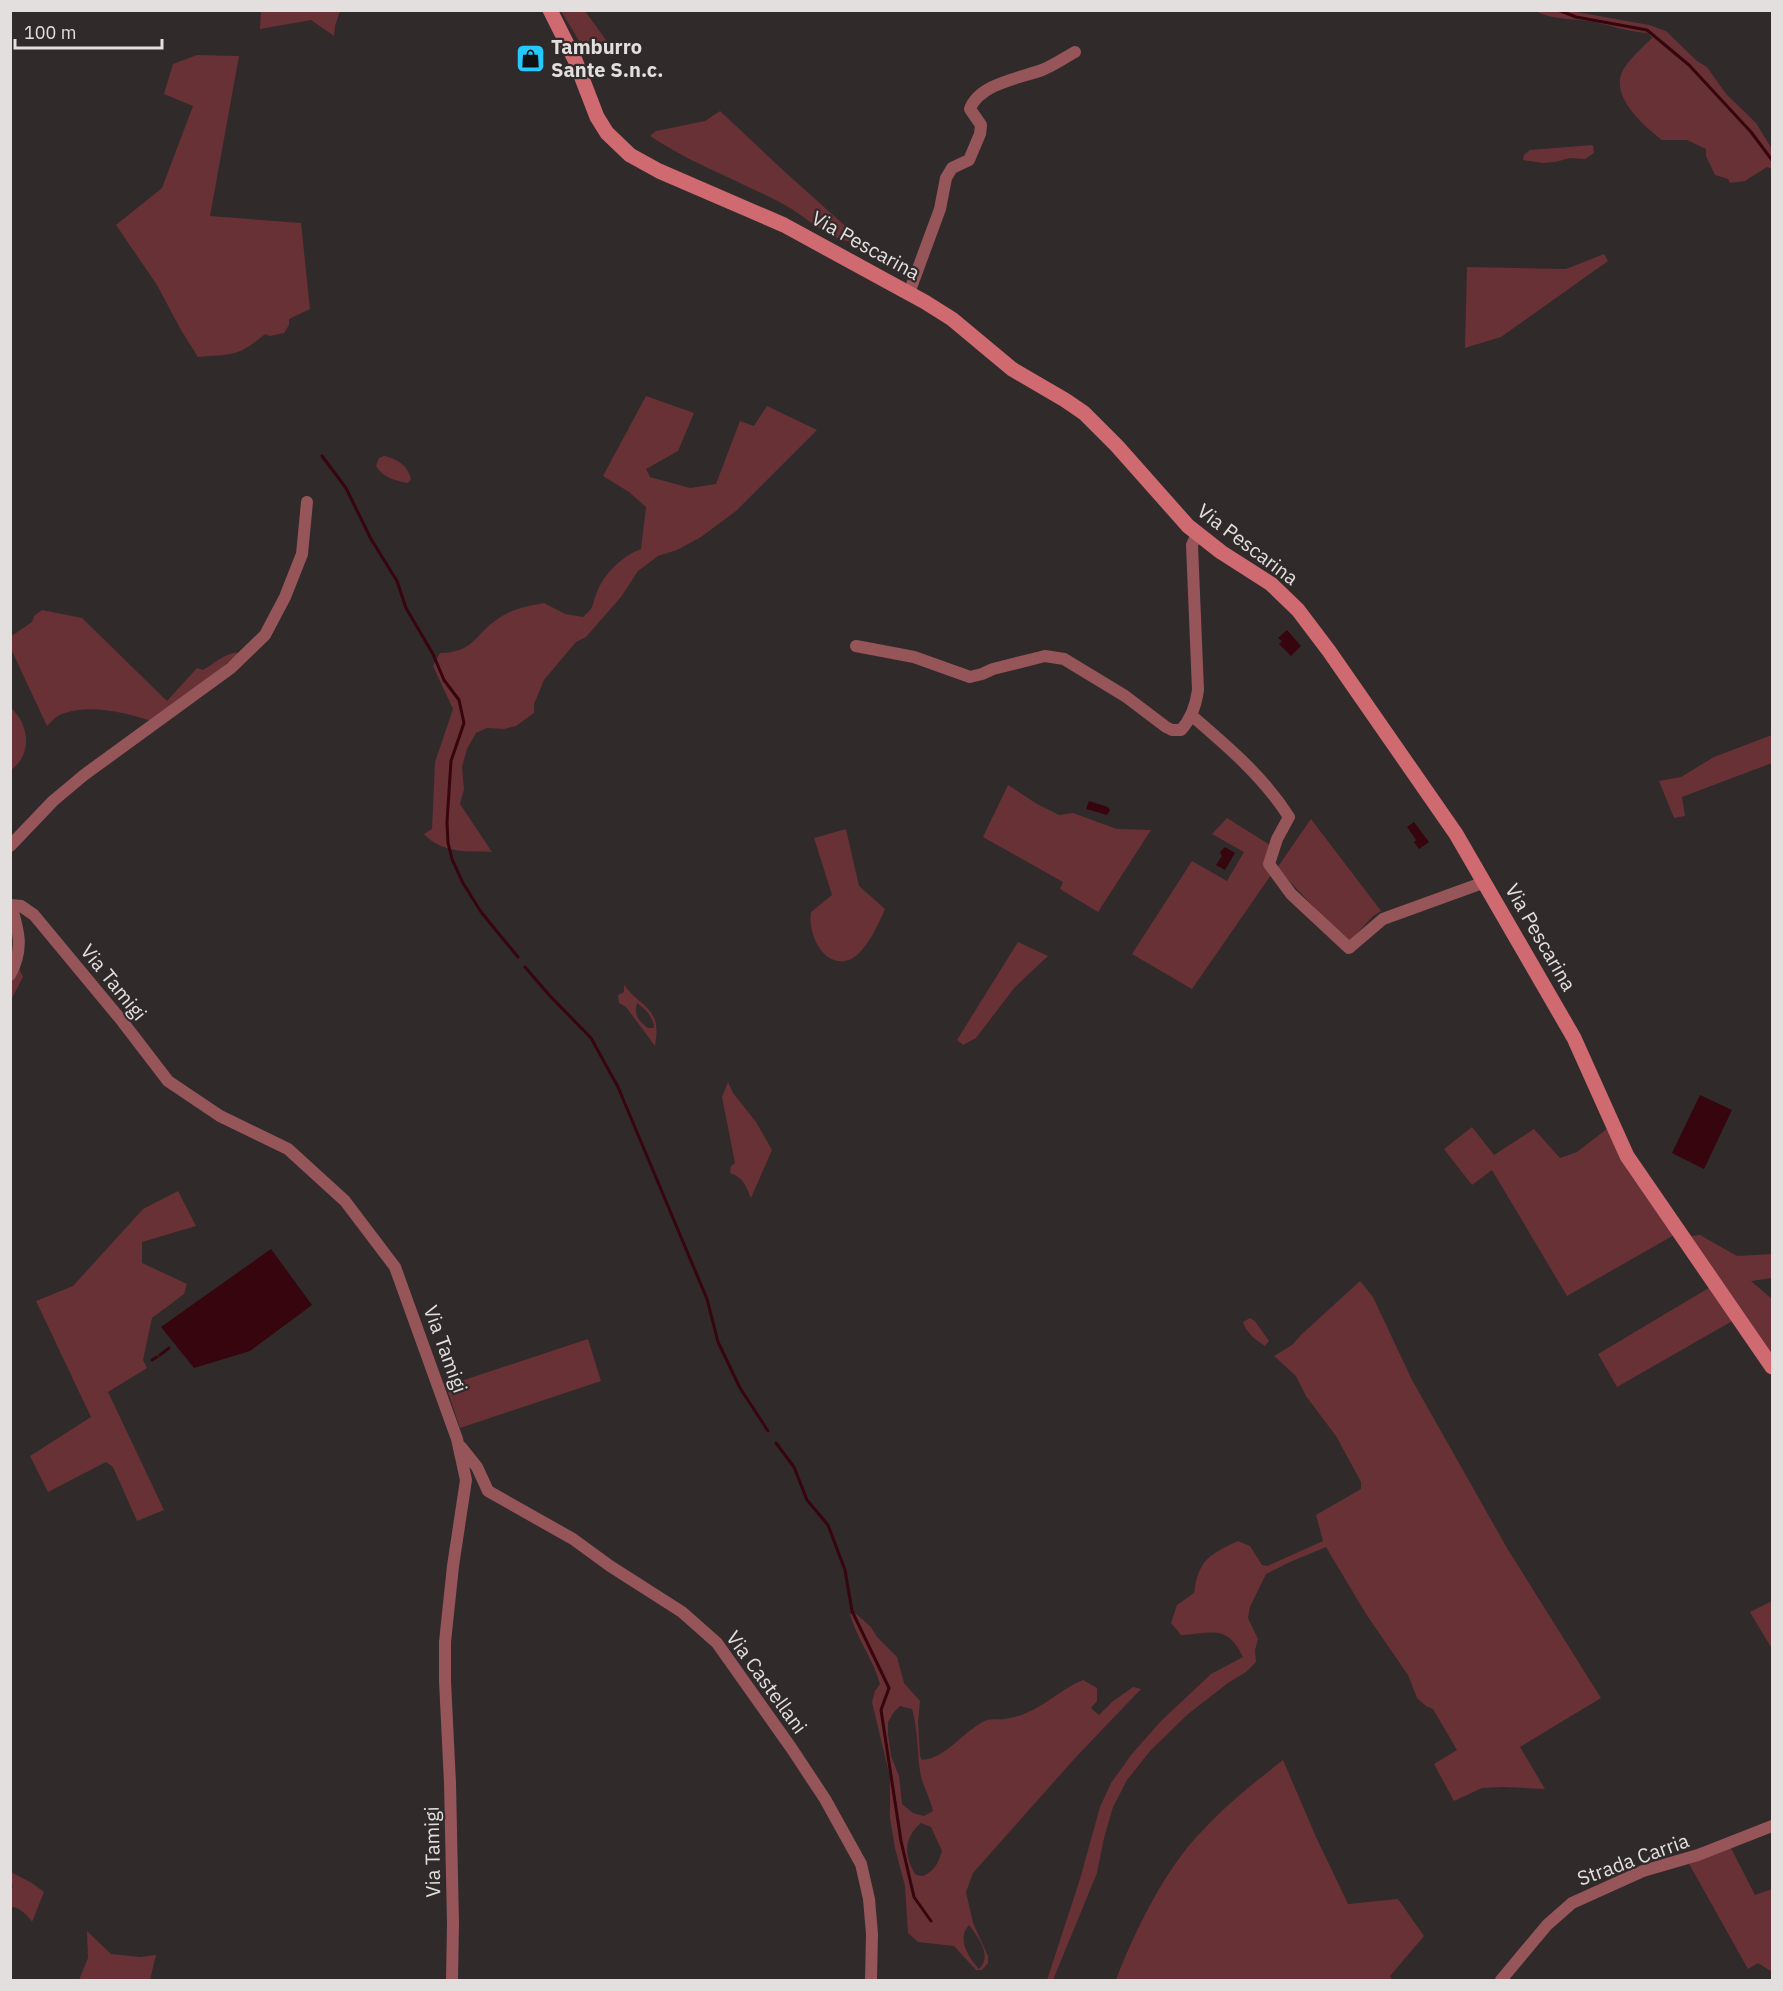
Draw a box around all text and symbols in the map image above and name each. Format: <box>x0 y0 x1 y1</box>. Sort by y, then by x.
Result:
scale bar <box>15 12 162 50</box>
text: 100 m <box>24 21 76 44</box>
place label: Tamburro Sante S.n.c. <box>551 33 663 83</box>
shop icon: Tamburro Sante S.n.c. <box>514 42 546 74</box>
street label: Via Pescarina <box>807 204 925 286</box>
street label: Via Pescarina <box>1192 497 1304 591</box>
street label: Via Pescarina <box>1499 878 1583 996</box>
street label: Via Tamigi <box>75 938 153 1026</box>
street label: Via Tamigi <box>418 1301 474 1397</box>
street label: Via Castellani <box>721 1625 813 1739</box>
street label: Via Tamigi <box>418 1806 446 1898</box>
street label: Strada Carria <box>1573 1826 1693 1892</box>

